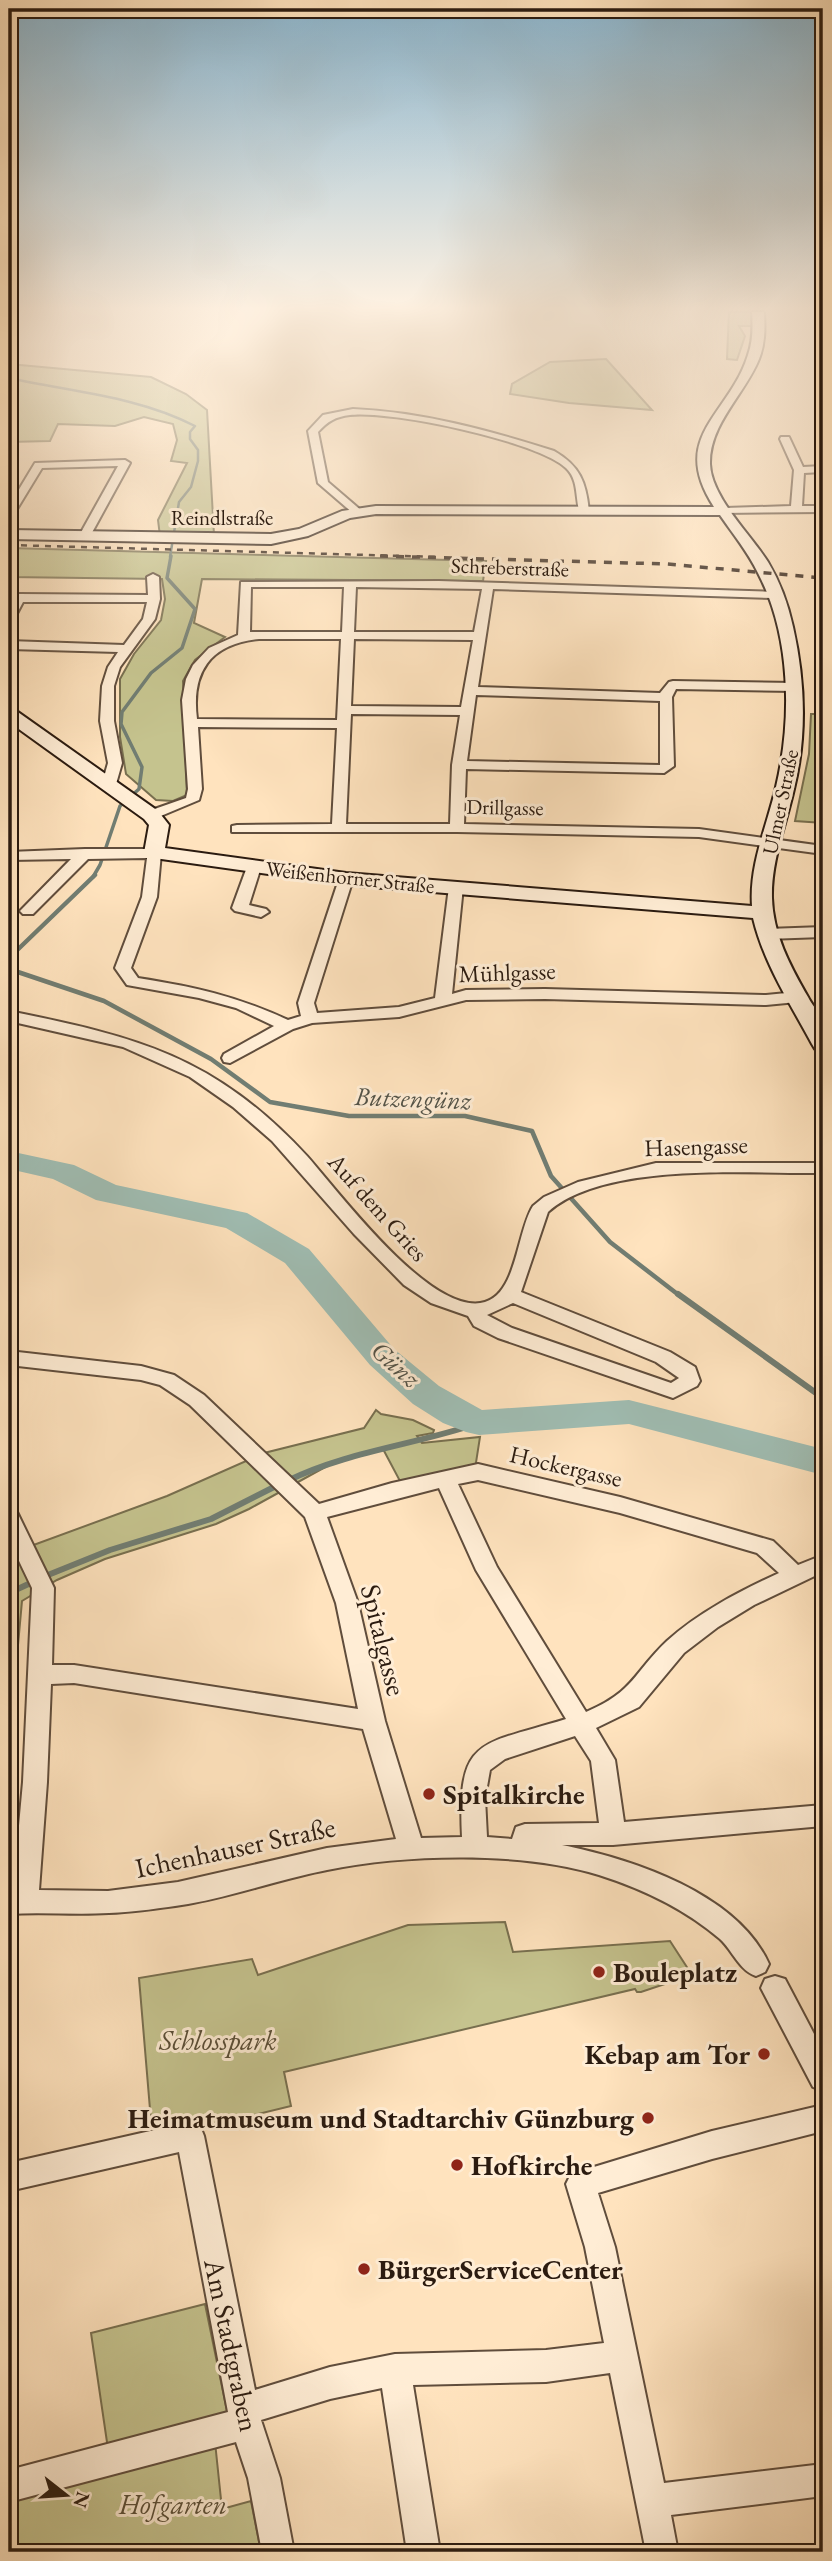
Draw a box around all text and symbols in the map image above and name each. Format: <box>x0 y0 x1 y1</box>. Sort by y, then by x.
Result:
street label: Reindlstraße <box>171 504 273 531</box>
street label: Schreberstraße <box>451 551 569 583</box>
street label: Ulmer Straße <box>756 747 804 857</box>
street label: Drillgasse <box>466 793 544 821</box>
street label: Weißenhorner Straße <box>264 855 436 899</box>
street label: Mühlgasse <box>458 955 556 989</box>
water label: Butzengünz <box>353 1079 472 1117</box>
street label: Hasengasse <box>644 1129 748 1163</box>
street label: Auf dem Gries <box>321 1146 435 1268</box>
water label: Günz <box>364 1333 428 1395</box>
street label: Hockergasse <box>507 1438 625 1494</box>
street label: Spitalgasse <box>353 1581 415 1699</box>
place label: Spitalkirche <box>443 1776 585 1812</box>
marker: Spitalkirche <box>421 1786 437 1802</box>
street label: Ichenhauser Straße <box>132 1808 338 1886</box>
place label: Bouleplatz <box>613 1954 737 1990</box>
marker: Bouleplatz <box>591 1964 607 1980</box>
park label: Schlosspark <box>158 2022 277 2058</box>
place label: Kebap am Tor <box>585 2036 750 2072</box>
marker: Kebap am Tor <box>756 2046 772 2062</box>
place label: Heimatmuseum und Stadtarchiv Günzburg <box>128 2100 635 2136</box>
marker: Heimatmuseum und Stadtarchiv Günzburg <box>640 2110 656 2126</box>
place label: Hofkirche <box>471 2147 593 2183</box>
marker: Hofkirche <box>449 2157 465 2173</box>
place label: BürgerServiceCenter <box>378 2251 623 2287</box>
street label: Am Stadtgraben <box>196 2254 268 2435</box>
marker: BürgerServiceCenter <box>356 2261 372 2277</box>
north arrow <box>32 2460 102 2530</box>
park label: Hofgarten <box>118 2486 227 2522</box>
text: N <box>67 2489 96 2511</box>

